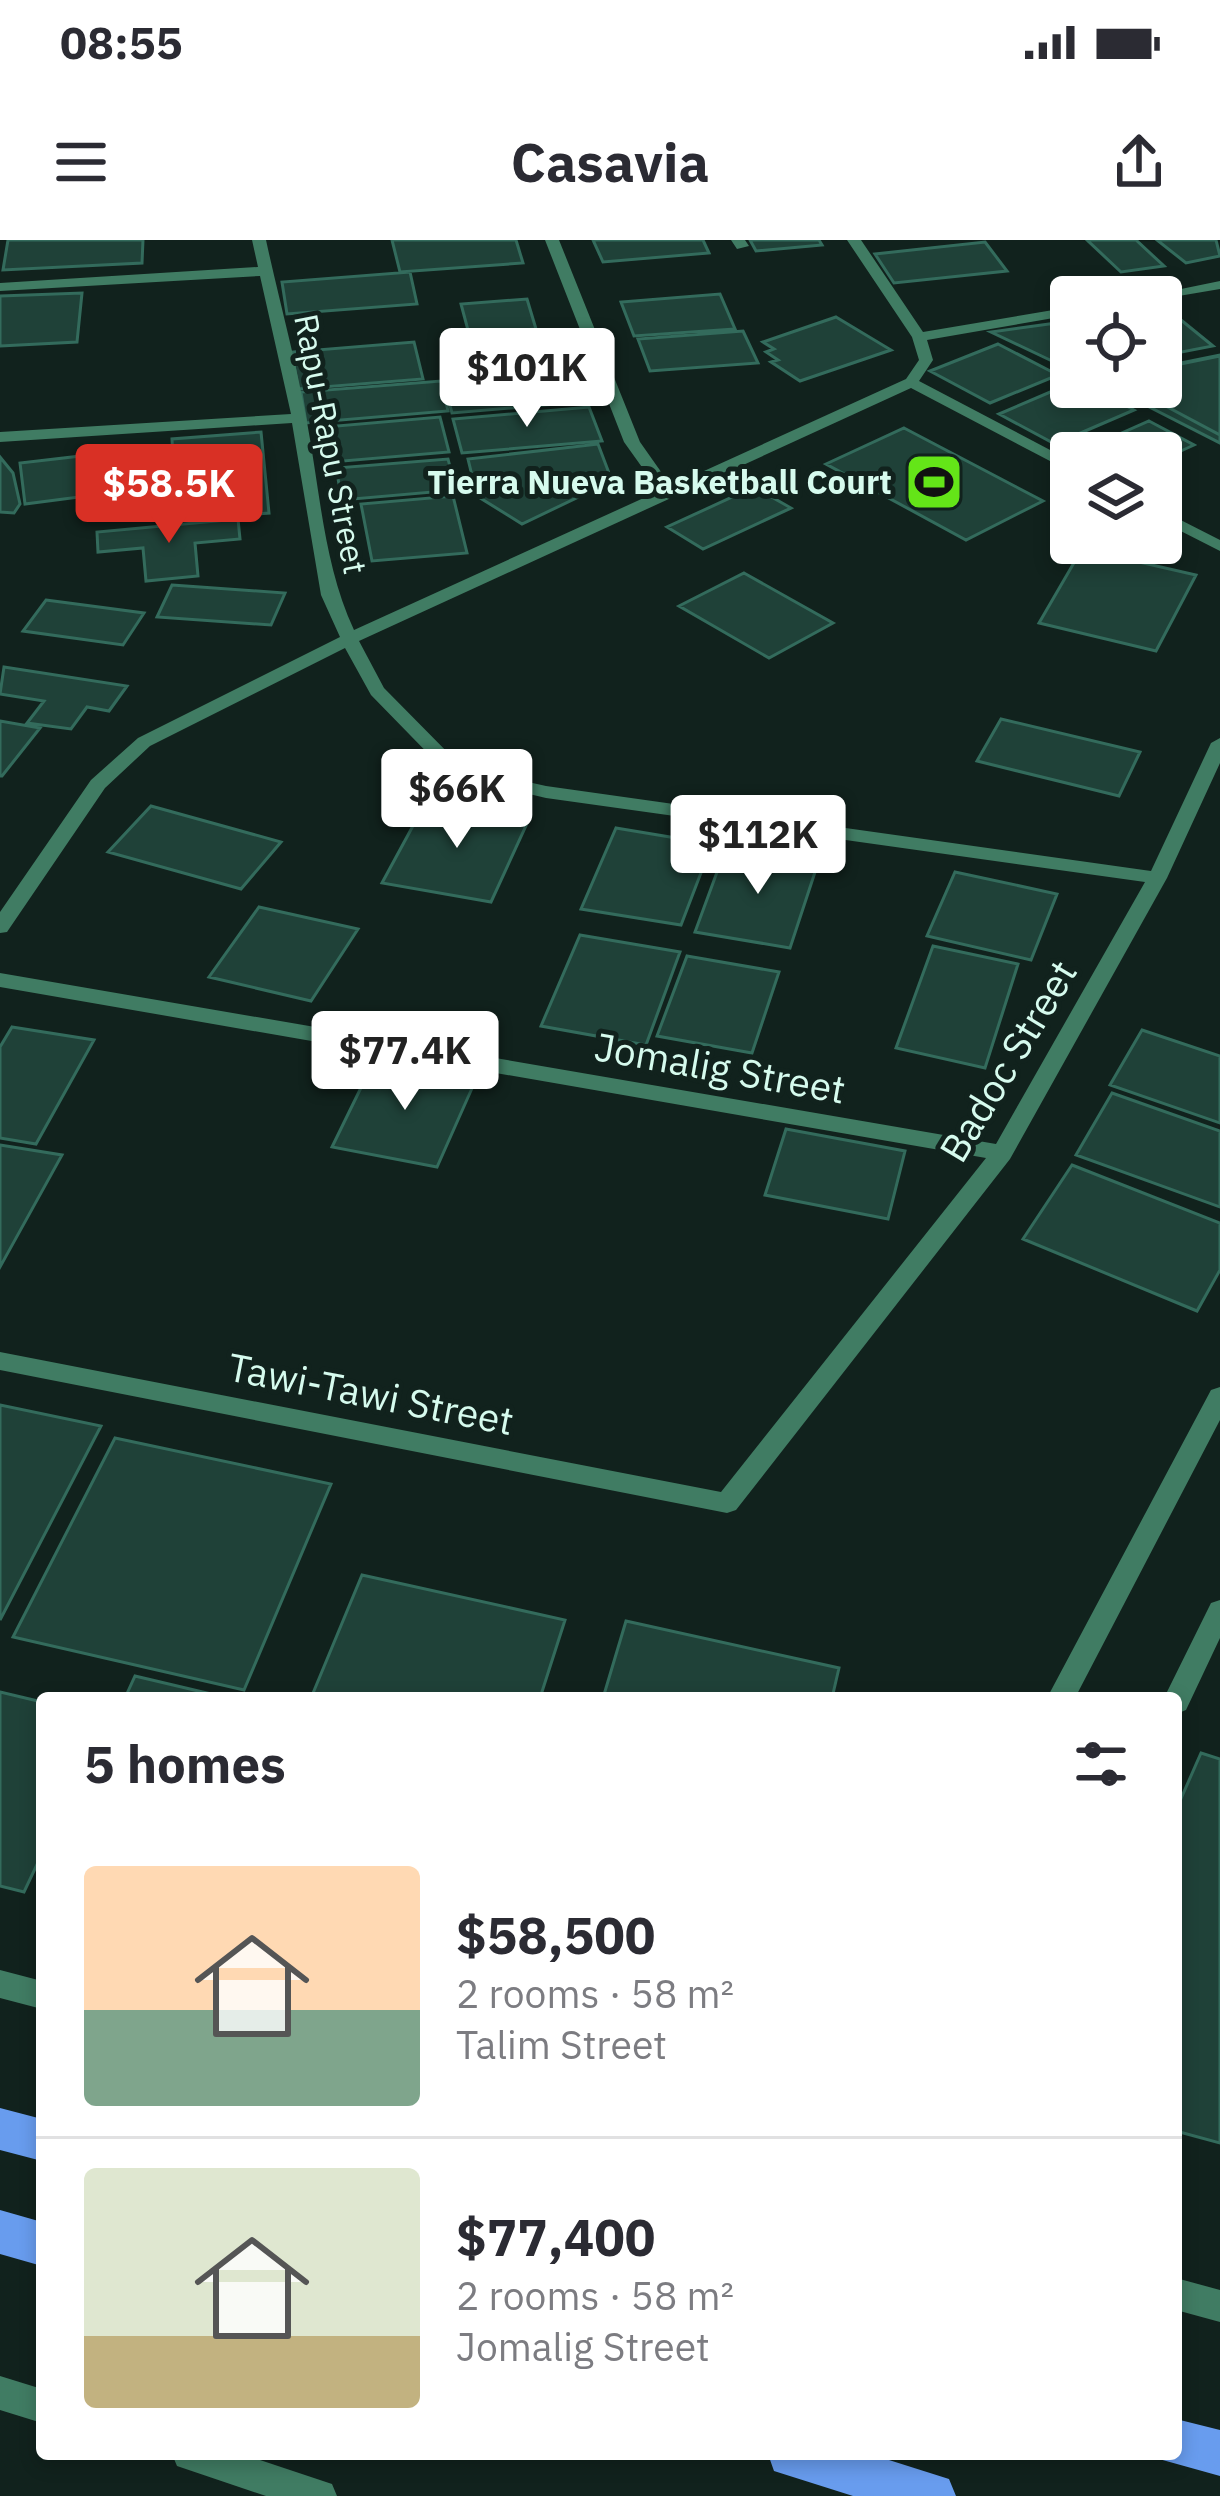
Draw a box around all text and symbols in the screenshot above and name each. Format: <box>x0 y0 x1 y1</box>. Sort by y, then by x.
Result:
text: 08:55 <box>60 13 183 71</box>
text: Casavia <box>511 127 709 197</box>
icon: menu <box>48 129 114 195</box>
icon: share <box>1106 129 1172 195</box>
map controls <box>1050 276 1182 564</box>
button: locate <box>1050 276 1182 408</box>
street label: Rapu-Rapu Street <box>285 310 378 578</box>
pin: $101K <box>443 328 611 430</box>
text: $101K <box>467 341 587 392</box>
button: layers <box>1050 432 1182 564</box>
pin: $58.5K <box>71 444 267 546</box>
sports icon: Tierra Nueva Basketball Court <box>903 451 965 513</box>
text: $58.5K <box>103 457 235 508</box>
place label: Tierra Nueva Basketball Court <box>427 460 892 503</box>
pin: $66K <box>386 749 528 851</box>
text: $66K <box>408 762 506 813</box>
pin: $112K <box>674 795 842 897</box>
text: $112K <box>698 808 818 859</box>
street label: Badoc Street <box>927 951 1088 1171</box>
pin: $77.4K <box>307 1011 503 1113</box>
street label: Jomalig Street <box>591 1020 849 1115</box>
text: $77.4K <box>339 1024 471 1075</box>
street label: Tawi-Tawi Street <box>224 1341 518 1446</box>
text: 5 homes <box>84 1731 286 1797</box>
icon: filters <box>1068 1731 1134 1797</box>
text: $58,500 <box>456 1902 655 1968</box>
icon: home <box>180 1914 324 2058</box>
text: 2 rooms · 58 m² <box>456 1968 734 2019</box>
text: Talim Street <box>456 2019 667 2070</box>
text: $77,400 <box>456 2204 655 2270</box>
icon: home <box>180 2216 324 2360</box>
text: 2 rooms · 58 m² <box>456 2270 734 2321</box>
text: Jomalig Street <box>456 2321 710 2372</box>

